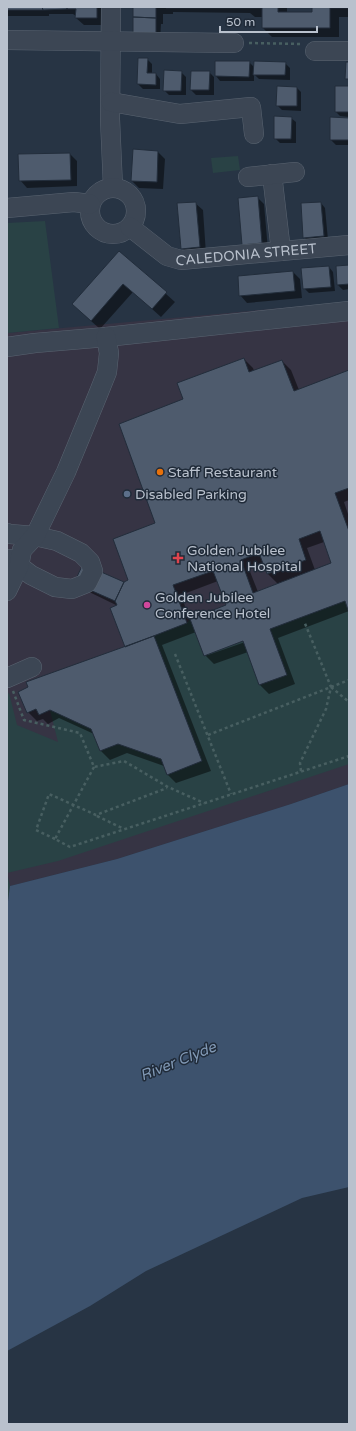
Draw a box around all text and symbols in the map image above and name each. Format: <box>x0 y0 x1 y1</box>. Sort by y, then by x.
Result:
scale bar <box>220 8 317 34</box>
text: 50 m <box>226 15 255 29</box>
street label: CALEDONIA STREET <box>173 240 318 270</box>
place label: Staff Restaurant <box>168 464 278 481</box>
marker: Staff Restaurant <box>155 467 165 477</box>
place label: Disabled Parking <box>135 486 247 503</box>
marker: Disabled Parking <box>122 489 132 499</box>
place label: Golden Jubilee National Hospital <box>187 542 301 575</box>
marker: Golden Jubilee National Hospital <box>172 552 184 564</box>
place label: Golden Jubilee Conference Hotel <box>155 589 270 622</box>
marker: Golden Jubilee Conference Hotel <box>142 600 152 610</box>
water label: River Clyde <box>137 1037 220 1084</box>

